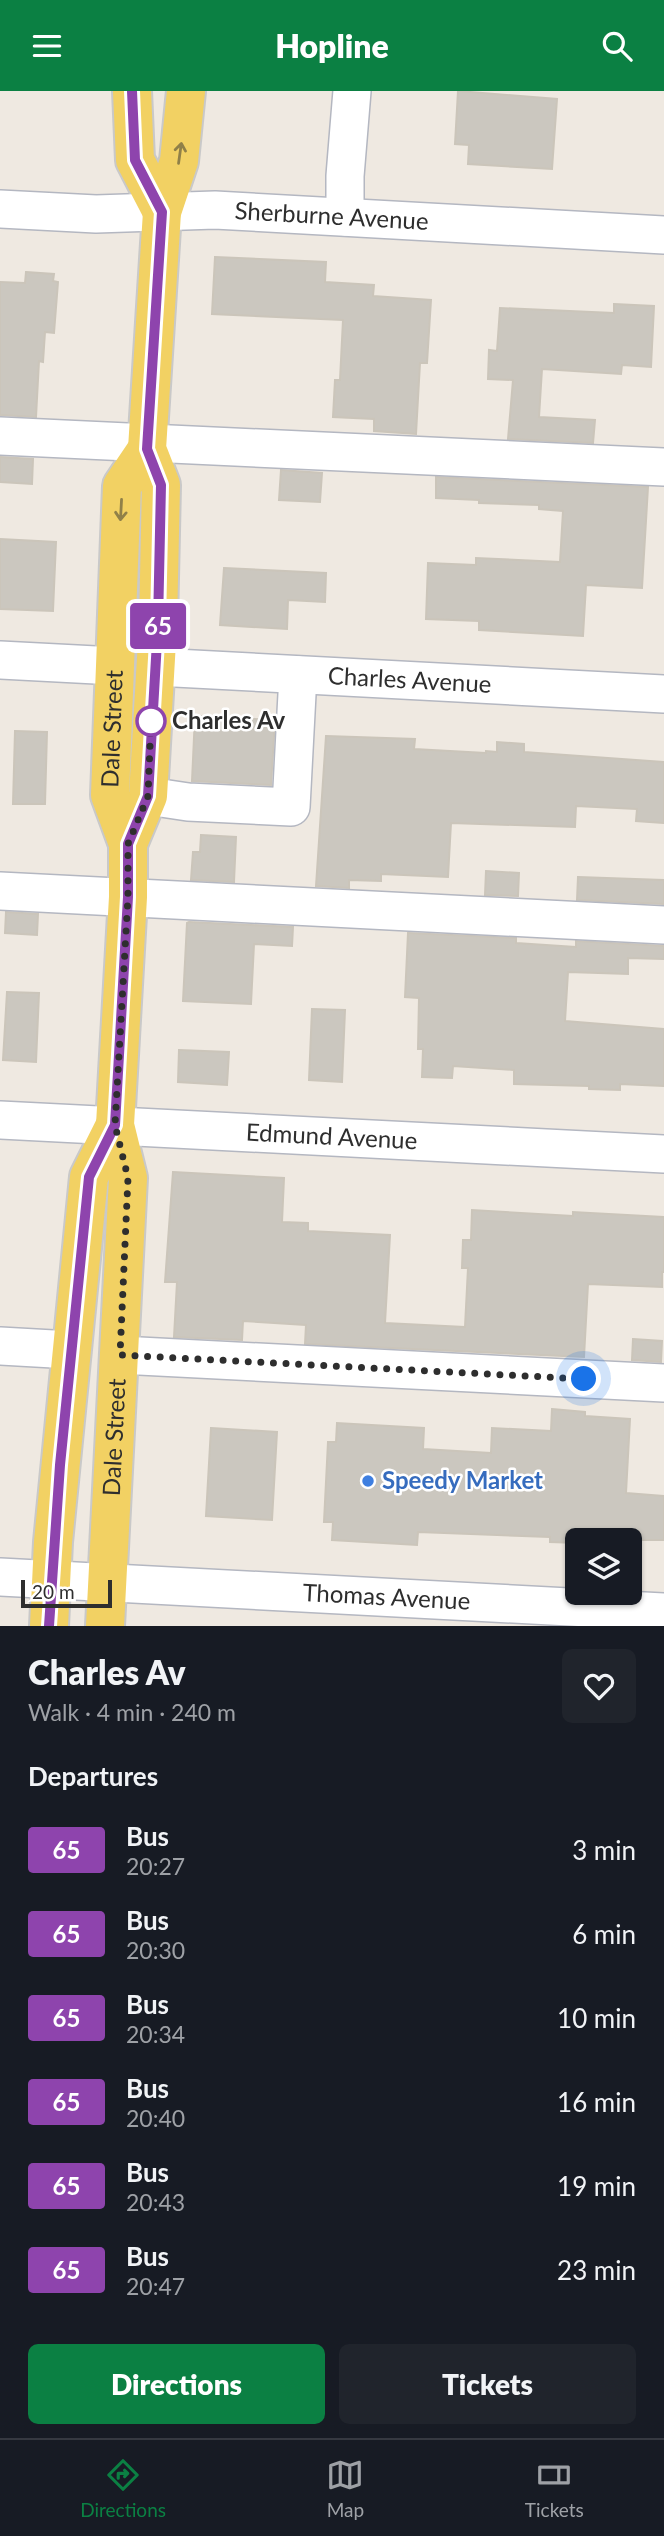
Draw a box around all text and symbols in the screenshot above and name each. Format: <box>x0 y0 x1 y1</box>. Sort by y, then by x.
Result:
text: Hopline <box>275 26 389 65</box>
icon: menu <box>28 27 66 65</box>
icon: search <box>598 27 636 65</box>
one-way arrow <box>173 142 186 165</box>
street label: Sherburne Avenue <box>234 195 429 235</box>
one-way arrow <box>115 498 128 521</box>
line badge: 65 <box>127 603 190 649</box>
text: 65 <box>144 611 172 640</box>
street label: Charles Avenue <box>327 660 492 698</box>
street label: Dale Street <box>94 669 128 788</box>
place label: Charles Av <box>172 705 286 734</box>
marker: Charles Av <box>136 706 166 736</box>
street label: Edmund Avenue <box>245 1117 418 1154</box>
your location <box>566 1361 601 1396</box>
street label: Dale Street <box>96 1377 131 1497</box>
place label: Speedy Market <box>382 1465 543 1494</box>
marker: Speedy Market <box>360 1473 376 1489</box>
map controls <box>565 1528 642 1605</box>
button: layers <box>565 1528 642 1605</box>
scale bar <box>21 1577 112 1609</box>
street label: Thomas Avenue <box>302 1577 471 1615</box>
text: 20 m <box>32 1580 75 1603</box>
button: heart <box>562 1649 636 1723</box>
text: Charles Av <box>28 1652 186 1692</box>
text: Walk · 4 min · 240 m <box>28 1698 236 1726</box>
text: Departures <box>28 1760 158 1792</box>
text: Bus <box>126 1820 169 1852</box>
text: 3 min <box>572 1834 636 1866</box>
text: 65 <box>53 1835 80 1864</box>
text: 20:27 <box>126 1852 185 1880</box>
text: Bus <box>126 1904 169 1936</box>
text: 6 min <box>572 1918 636 1950</box>
text: 65 <box>53 1919 80 1948</box>
text: 20:30 <box>126 1936 185 1964</box>
text: Bus <box>126 1988 169 2020</box>
text: 10 min <box>557 2002 636 2034</box>
text: 65 <box>53 2003 80 2032</box>
text: 20:34 <box>126 2020 185 2048</box>
text: Bus <box>126 2072 169 2104</box>
text: 16 min <box>557 2086 636 2118</box>
text: 65 <box>53 2087 80 2116</box>
text: 20:40 <box>126 2104 185 2132</box>
text: Bus <box>126 2156 169 2188</box>
text: 19 min <box>557 2170 636 2202</box>
text: 65 <box>53 2171 80 2200</box>
text: 20:43 <box>126 2188 185 2216</box>
text: Bus <box>126 2240 169 2272</box>
text: 23 min <box>557 2254 636 2286</box>
text: 65 <box>53 2255 80 2284</box>
text: 20:47 <box>126 2272 185 2300</box>
button: Directions <box>28 2344 325 2424</box>
button: Tickets <box>339 2344 636 2424</box>
tab: Directions <box>80 2456 166 2521</box>
tab: Map <box>326 2456 364 2521</box>
tab: Tickets <box>525 2456 584 2521</box>

